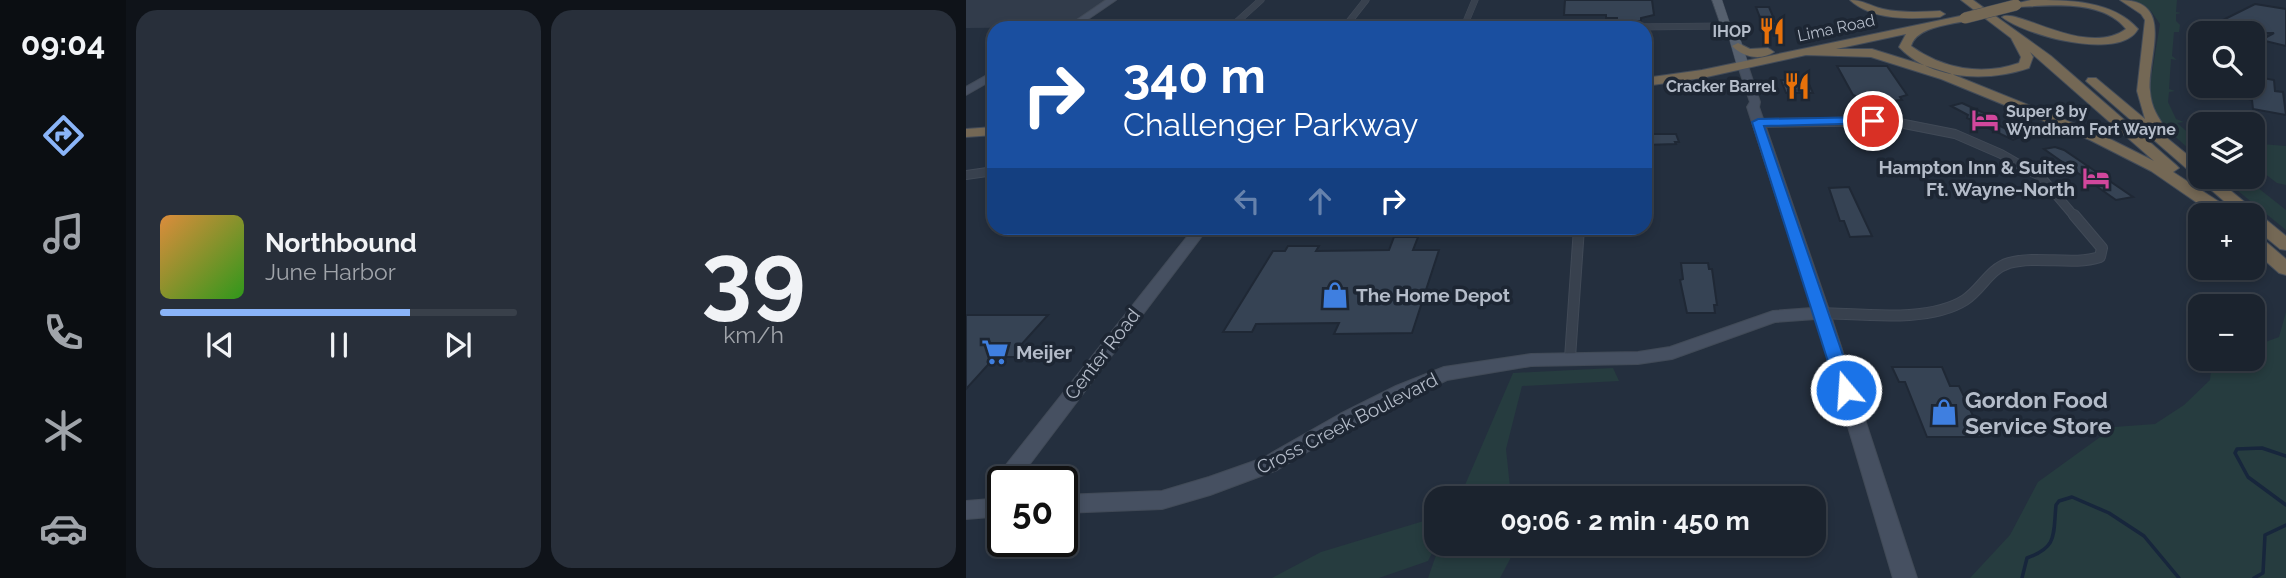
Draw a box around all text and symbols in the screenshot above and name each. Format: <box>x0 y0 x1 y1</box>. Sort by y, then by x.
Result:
street label: Lima Road <box>1796 11 1877 45</box>
restaurant icon: IHOP <box>1757 16 1787 46</box>
map controls <box>2188 21 2265 371</box>
button: search <box>2188 21 2265 98</box>
place label: IHOP <box>1712 22 1751 41</box>
text: 09:04 <box>21 25 105 62</box>
text: 340 m <box>1123 47 1266 104</box>
icon: right <box>1008 49 1099 140</box>
restaurant icon: Cracker Barrel <box>1782 71 1812 101</box>
place label: Cracker Barrel <box>1666 77 1777 96</box>
pin <box>1843 91 1903 151</box>
icon: arrive <box>1854 102 1892 140</box>
place label: Super 8 by Wyndham Fort Wayne <box>2006 102 2176 139</box>
hotel icon: Super 8 by Wyndham Fort Wayne <box>1970 105 2000 135</box>
text: Challenger Parkway <box>1123 106 1418 143</box>
icon: directions <box>39 111 88 160</box>
button: layers <box>2188 112 2265 189</box>
place label: Hampton Inn & Suites Ft. Wayne-North <box>1879 156 2075 200</box>
hotel icon: Hampton Inn & Suites Ft. Wayne-North <box>2081 163 2111 193</box>
icon: left <box>1228 182 1266 220</box>
icon: ahead <box>1301 182 1339 220</box>
icon: right <box>1374 182 1412 220</box>
button: + <box>2188 203 2265 280</box>
icon: music <box>39 209 88 258</box>
text: 39 <box>701 222 806 329</box>
text: Northbound <box>265 228 417 258</box>
text: June Harbor <box>265 258 396 285</box>
shop icon: The Home Depot <box>1320 280 1350 310</box>
place label: The Home Depot <box>1356 284 1511 306</box>
button: − <box>2188 294 2265 371</box>
street label: Center Road <box>1060 304 1144 404</box>
icon: phone <box>39 308 88 357</box>
text: km/h <box>723 321 784 348</box>
icon: previous <box>201 326 239 364</box>
icon: pause <box>320 326 358 364</box>
icon: next <box>439 326 477 364</box>
supermarket icon: Meijer <box>980 337 1010 367</box>
place label: Meijer <box>1016 341 1073 363</box>
position arrow <box>1809 353 1883 427</box>
street label: Cross Creek Boulevard <box>1253 368 1441 478</box>
place label: Gordon Food Service Store <box>1965 386 2112 439</box>
shop icon: Gordon Food Service Store <box>1929 397 1959 427</box>
icon: climate <box>39 406 88 455</box>
speed limit sign: 50 <box>987 466 1078 557</box>
icon: car <box>39 504 88 553</box>
text: 09:06 · 2 min · 450 m <box>1500 506 1750 536</box>

